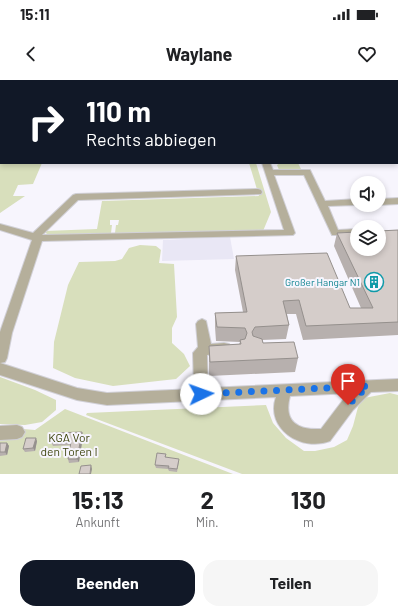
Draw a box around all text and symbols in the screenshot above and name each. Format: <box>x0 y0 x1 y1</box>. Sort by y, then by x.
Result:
text: 15:11 <box>20 5 50 23</box>
icon: back <box>20 43 42 65</box>
text: Waylane <box>166 43 232 65</box>
icon: heart <box>356 43 378 65</box>
text: 110 m <box>86 94 151 128</box>
icon: right <box>20 96 72 148</box>
text: Rechts abbiegen <box>86 128 216 150</box>
map controls <box>350 176 386 256</box>
button: sound <box>350 176 386 212</box>
button: layers <box>350 220 386 256</box>
building icon: Großer Hangar N1 <box>363 271 385 293</box>
place label: Großer Hangar N1 <box>285 276 360 288</box>
pin <box>331 364 365 405</box>
icon: arrive <box>337 370 359 392</box>
position arrow <box>180 373 222 415</box>
park label: KGA Vor den Toren I <box>40 430 98 458</box>
text: 15:13 <box>72 485 124 514</box>
text: 2 <box>201 485 214 514</box>
text: 130 <box>291 485 326 514</box>
text: Ankunft <box>76 514 120 530</box>
text: Min. <box>196 514 219 530</box>
text: m <box>303 514 314 530</box>
button: Beenden <box>20 560 195 606</box>
button: Teilen <box>203 560 378 606</box>

